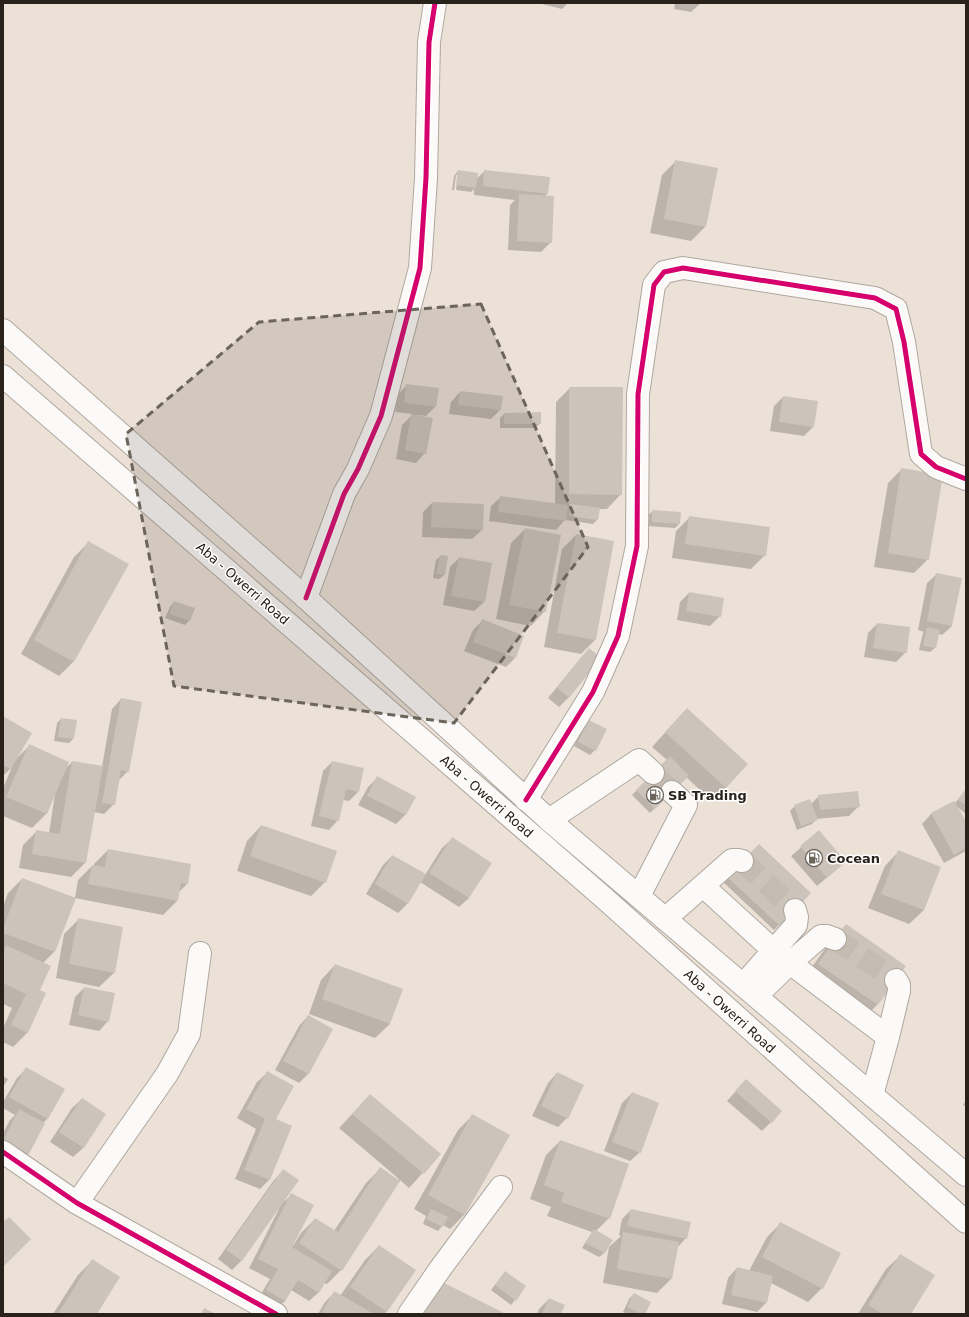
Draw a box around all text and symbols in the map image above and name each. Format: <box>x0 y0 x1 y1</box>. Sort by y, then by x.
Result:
street label: Aba - Owerri Road <box>193 539 292 628</box>
street label: Aba - Owerri Road <box>437 752 536 841</box>
fuel station icon: SB Trading <box>645 785 665 805</box>
place label: SB Trading <box>668 788 747 803</box>
fuel station icon: Cocean <box>804 848 824 868</box>
place label: Cocean <box>827 851 880 866</box>
street label: Aba - Owerri Road <box>681 966 778 1056</box>

